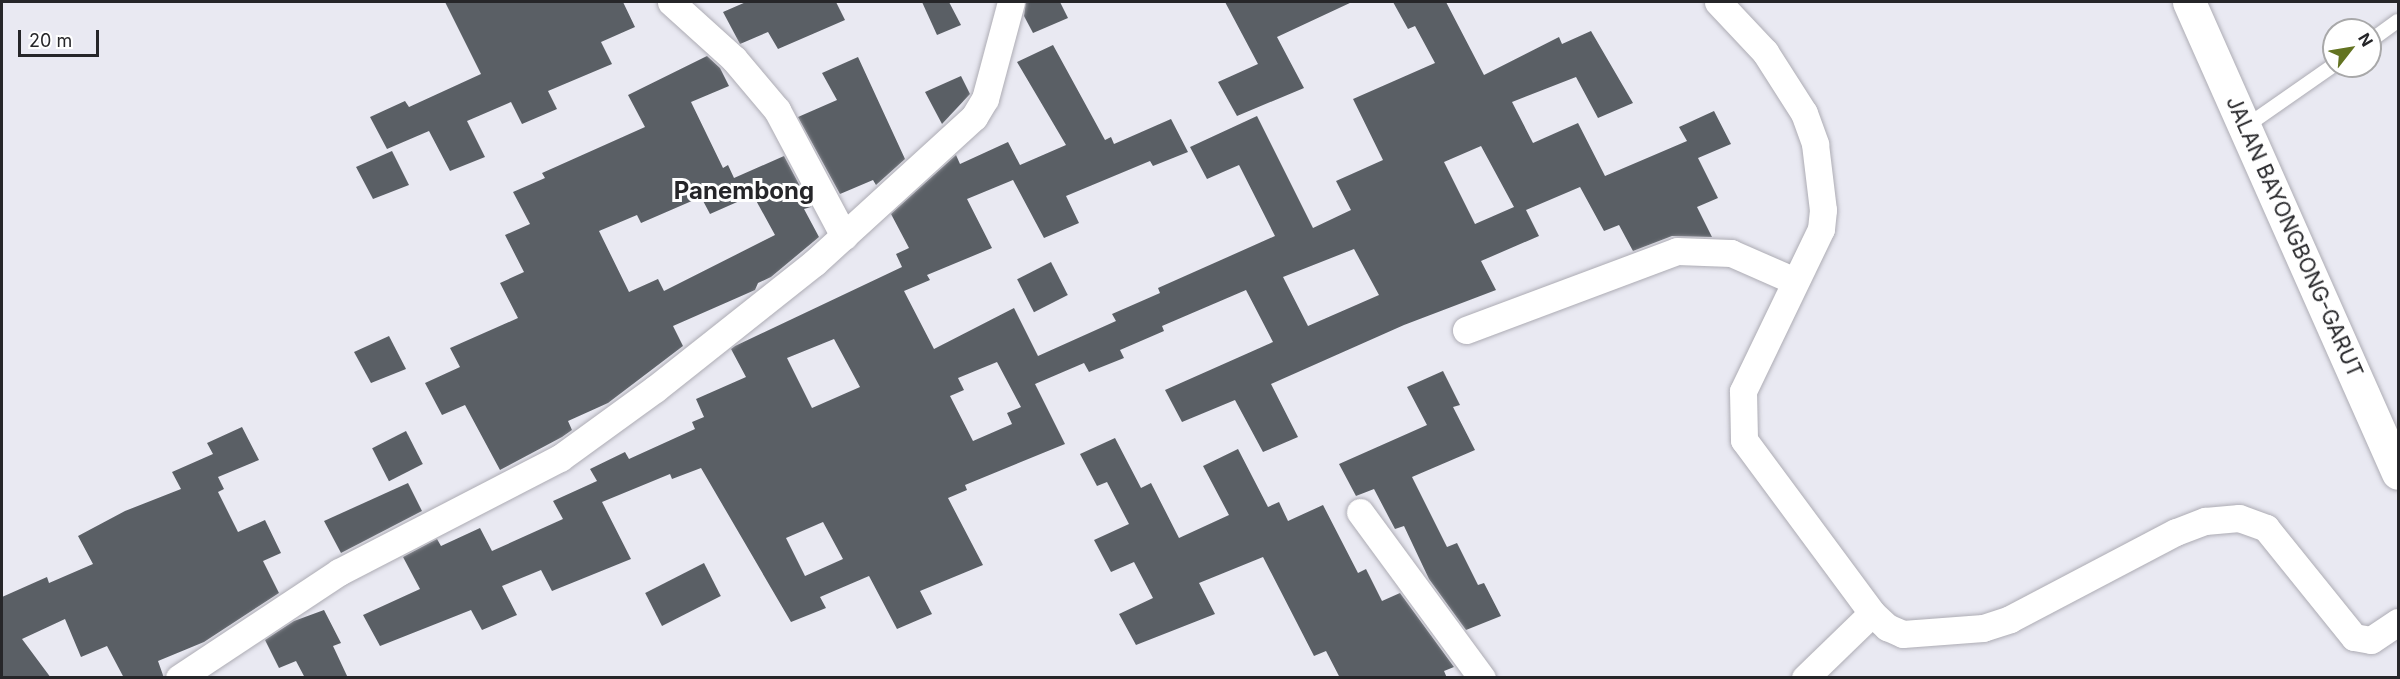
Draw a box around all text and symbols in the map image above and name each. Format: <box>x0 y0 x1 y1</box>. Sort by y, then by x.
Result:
scale bar <box>21 18 102 56</box>
north arrow <box>2322 18 2382 78</box>
text: N <box>2354 29 2377 50</box>
text: 20 m <box>29 30 72 51</box>
street label: JALAN BAYONGBONG-GARUT <box>2220 92 2368 382</box>
district label: Panembong <box>674 177 814 205</box>

